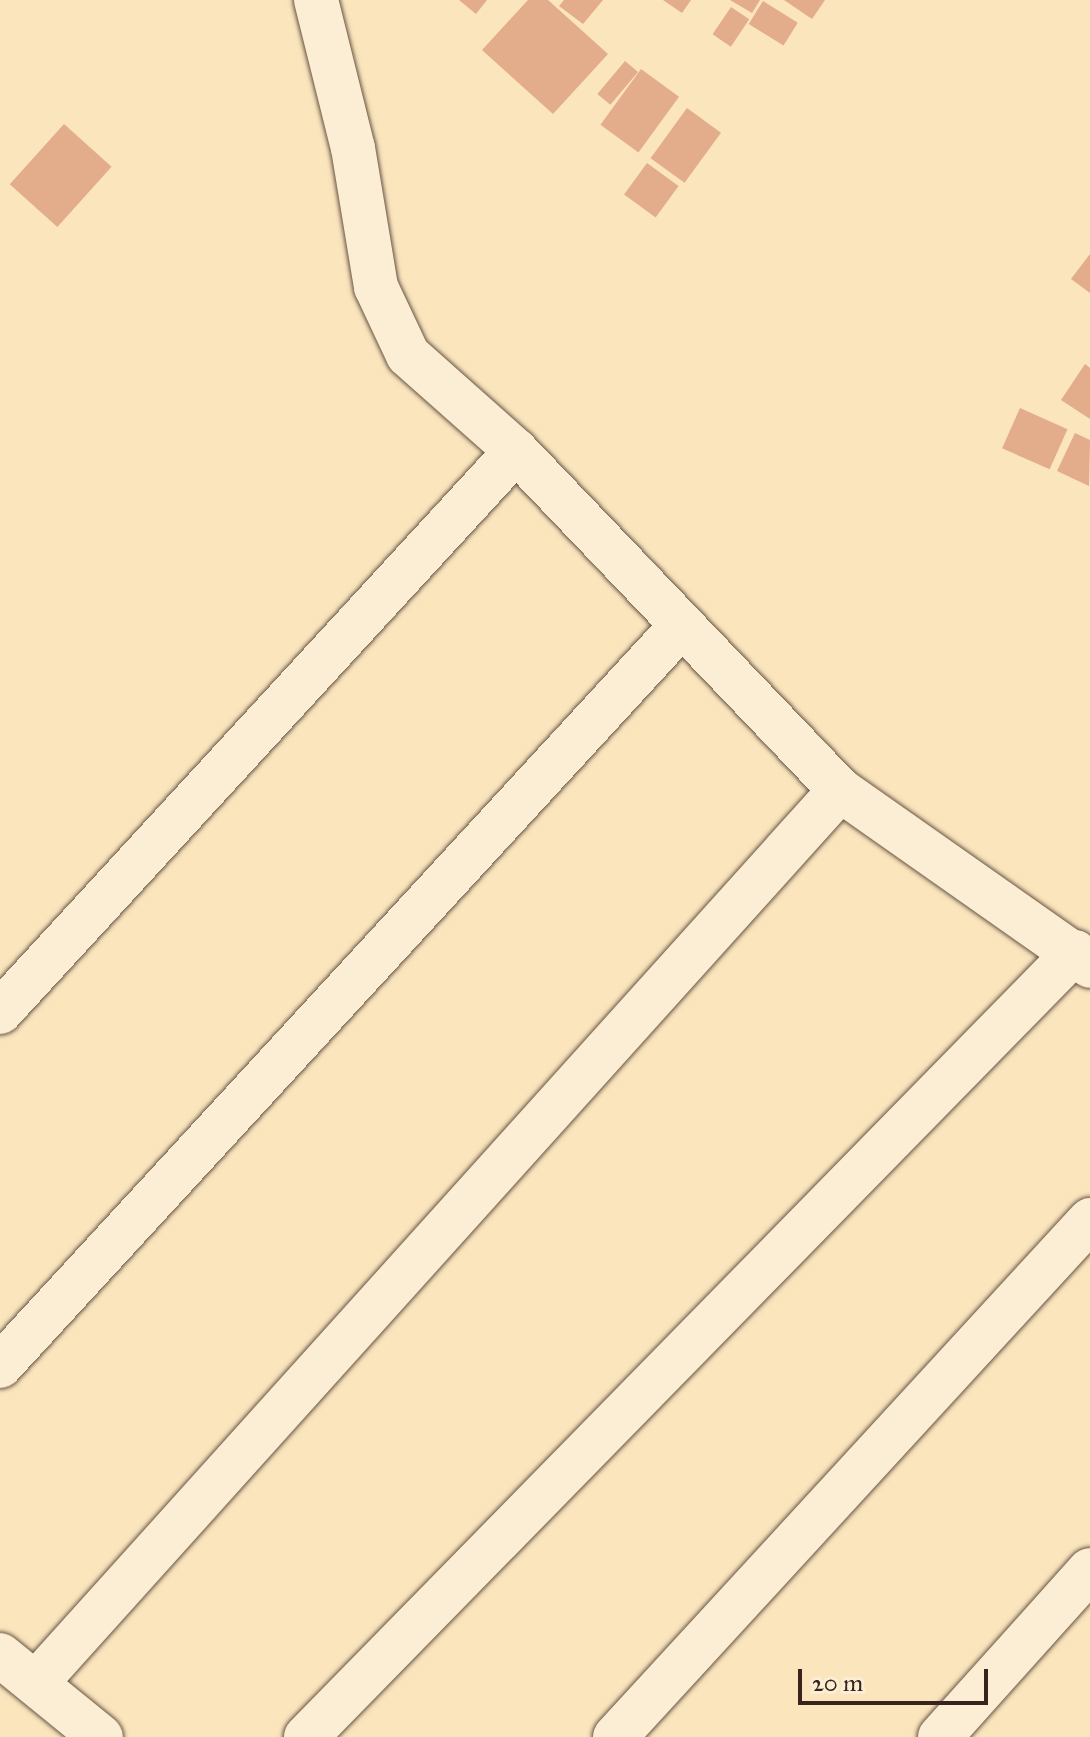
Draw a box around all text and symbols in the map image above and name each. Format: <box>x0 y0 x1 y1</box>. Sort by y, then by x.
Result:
scale bar <box>802 1653 992 1703</box>
text: 20 m <box>812 1668 863 1698</box>

